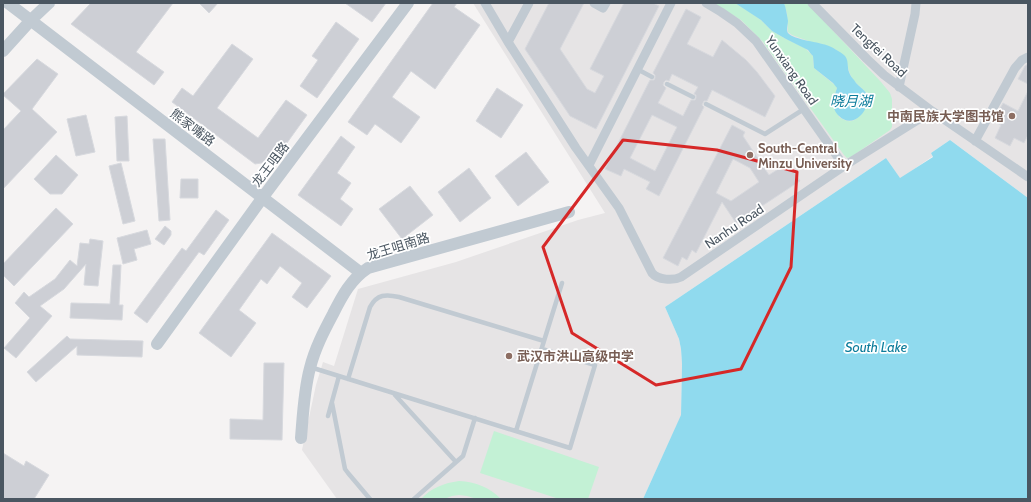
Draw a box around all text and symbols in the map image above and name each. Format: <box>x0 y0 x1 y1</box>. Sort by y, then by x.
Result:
street label: Tengfei Road <box>848 20 910 80</box>
street label: Yunxiang Road <box>762 32 822 108</box>
water label: 晓月湖 <box>830 92 874 110</box>
street label: 熊家嘴路 <box>167 105 219 149</box>
place label: 中南民族大学图书馆 <box>887 108 1004 124</box>
marker: 中南民族大学图书馆 <box>1007 111 1017 121</box>
street label: 龙王咀路 <box>248 138 292 190</box>
place label: South-Central Minzu University <box>758 140 852 171</box>
marker: South-Central Minzu University <box>745 150 755 160</box>
street label: Nanhu Road <box>702 200 766 252</box>
street label: 龙王咀南路 <box>365 229 431 263</box>
water label: South Lake <box>845 338 908 356</box>
place label: 武汉市洪山高级中学 <box>517 348 634 364</box>
marker: 武汉市洪山高级中学 <box>504 351 514 361</box>

